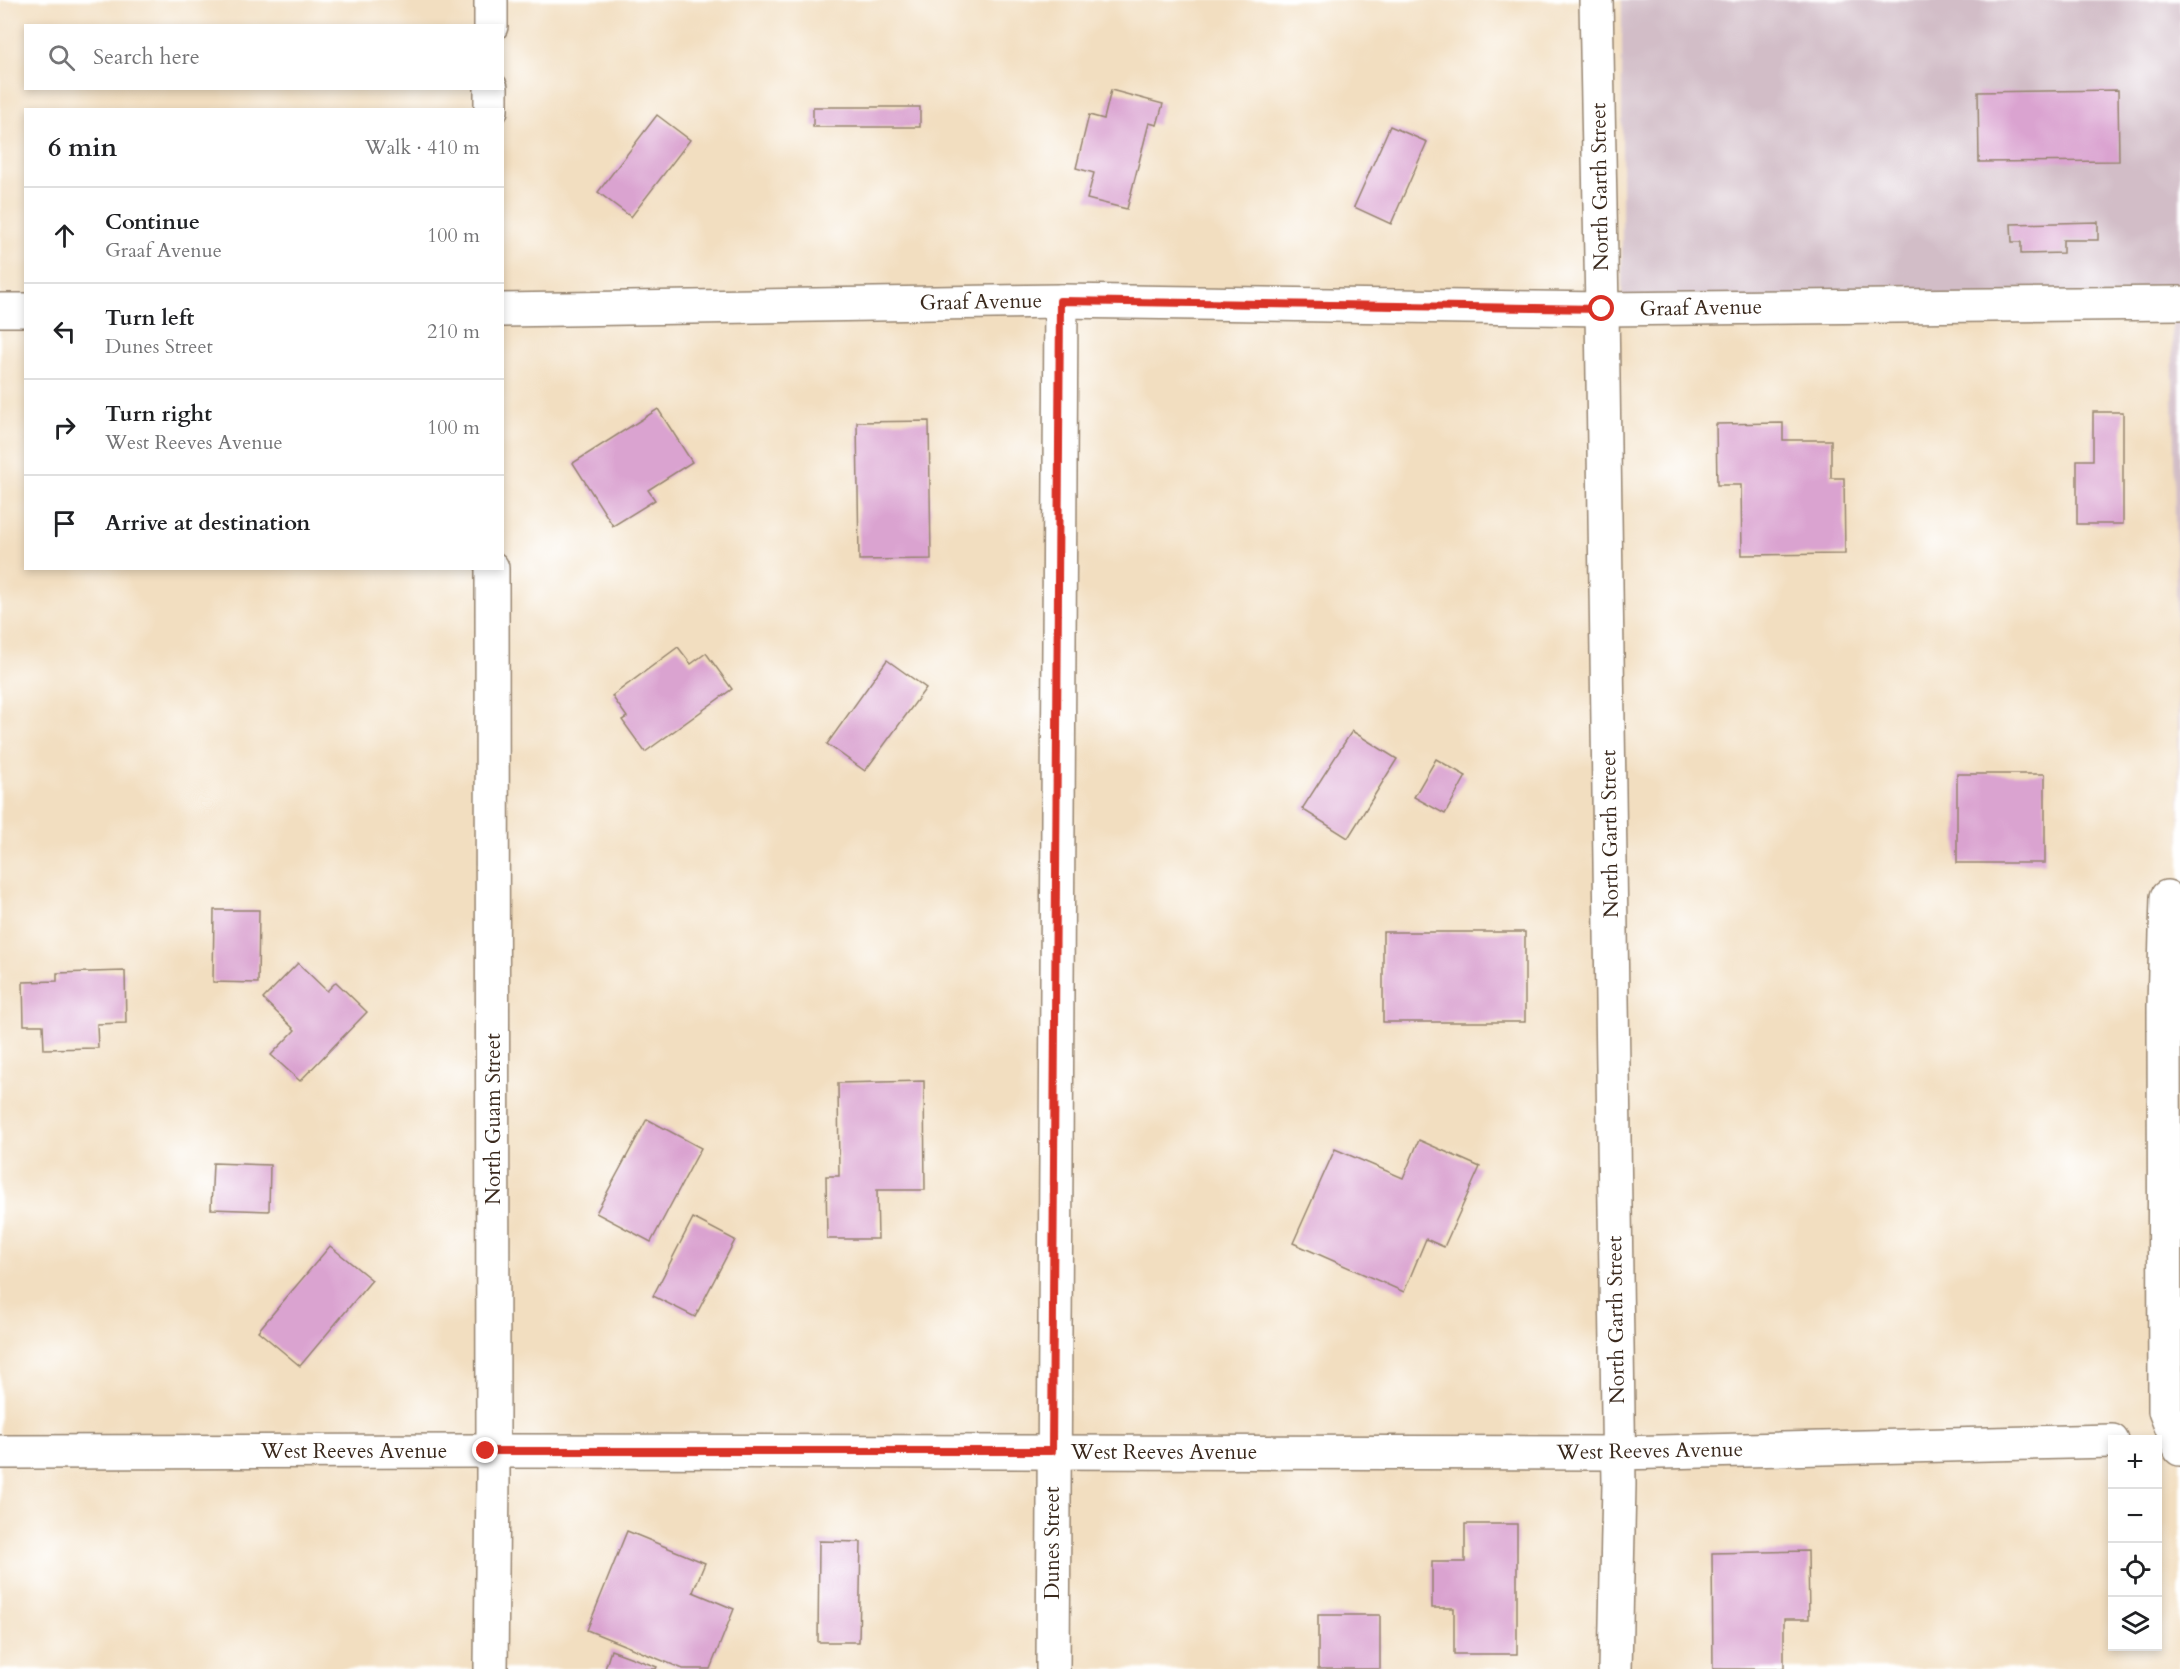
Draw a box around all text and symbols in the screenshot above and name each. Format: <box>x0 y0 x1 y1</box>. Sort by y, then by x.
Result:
search box <box>24 24 504 90</box>
icon: search <box>45 41 78 74</box>
text: Search here <box>93 42 200 72</box>
street label: North Garth Street <box>1584 102 1616 271</box>
text: 6 min <box>48 130 117 165</box>
text: Walk · 410 m <box>365 134 480 161</box>
text: Continue <box>105 207 200 237</box>
icon: ahead <box>48 219 81 252</box>
text: 100 m <box>427 222 480 249</box>
text: Graaf Avenue <box>105 237 222 264</box>
street label: Graaf Avenue <box>919 286 1043 318</box>
street label: Graaf Avenue <box>1639 292 1763 324</box>
route start <box>1588 295 1614 321</box>
text: Turn left <box>105 303 194 333</box>
icon: left <box>48 315 81 348</box>
text: 210 m <box>427 318 480 345</box>
text: Dunes Street <box>105 333 213 360</box>
text: Turn right <box>105 399 212 429</box>
icon: right <box>48 411 81 444</box>
text: 100 m <box>427 414 480 441</box>
text: West Reeves Avenue <box>105 429 283 456</box>
icon: arrive <box>48 507 81 540</box>
text: Arrive at destination <box>105 508 310 538</box>
street label: North Garth Street <box>1594 749 1626 918</box>
street label: North Guam Street <box>479 1033 508 1205</box>
street label: North Garth Street <box>1600 1235 1632 1404</box>
street label: West Reeves Avenue <box>1555 1435 1744 1467</box>
map controls <box>2108 1435 2162 1651</box>
button: + <box>2108 1435 2162 1489</box>
street label: West Reeves Avenue <box>260 1437 447 1466</box>
route end <box>472 1437 498 1463</box>
street label: West Reeves Avenue <box>1070 1438 1257 1467</box>
street label: Dunes Street <box>1038 1486 1067 1600</box>
button: − <box>2108 1489 2162 1543</box>
button: locate <box>2108 1543 2162 1597</box>
button: layers <box>2108 1597 2162 1651</box>

